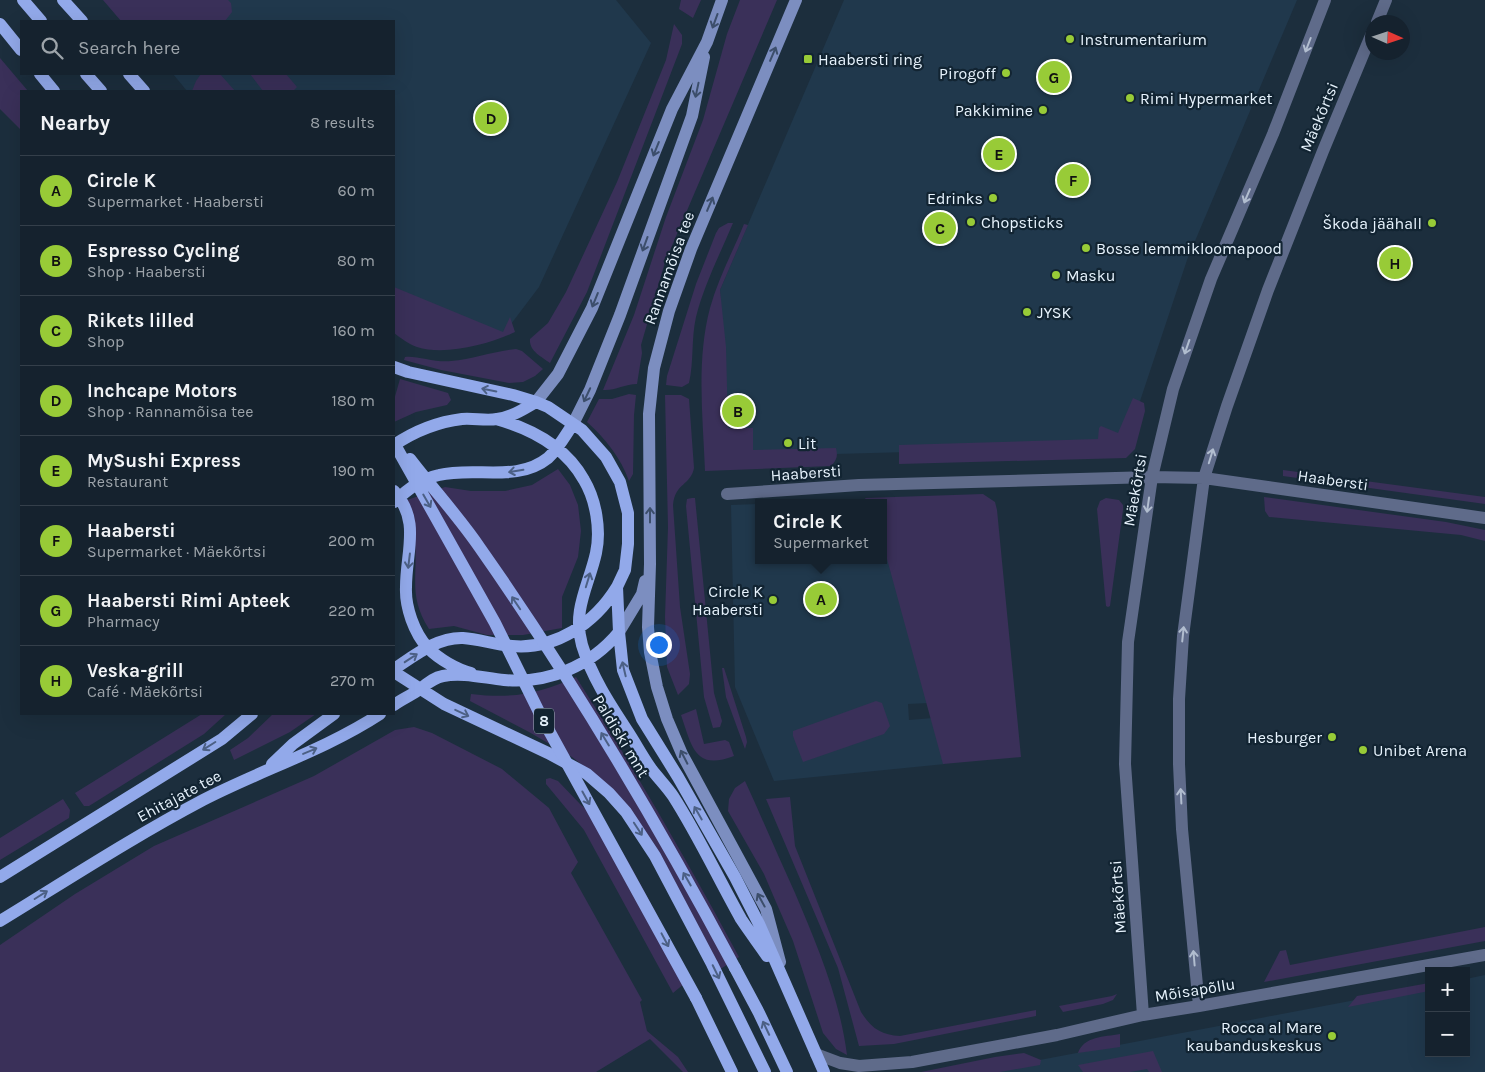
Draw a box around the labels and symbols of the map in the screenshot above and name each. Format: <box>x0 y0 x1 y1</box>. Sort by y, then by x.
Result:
one-way arrow <box>710 13 719 28</box>
north arrow <box>1365 15 1410 60</box>
place label: Instrumentarium <box>1080 30 1207 49</box>
marker: Instrumentarium <box>1064 33 1076 45</box>
one-way arrow <box>1302 38 1311 53</box>
one-way arrow <box>769 47 779 62</box>
place label: Haabersti ring <box>818 50 922 69</box>
marker: Haabersti ring <box>802 53 814 65</box>
pin: G <box>1038 58 1070 96</box>
place label: Pirogoff <box>939 64 997 83</box>
marker: Pirogoff <box>1000 67 1012 79</box>
street label: Mäekõrtsi <box>1296 80 1342 154</box>
one-way arrow <box>692 81 701 97</box>
place label: Rimi Hypermarket <box>1140 89 1272 108</box>
marker: Rimi Hypermarket <box>1124 92 1136 104</box>
pin: D <box>475 99 507 137</box>
place label: Pakkimine <box>955 101 1033 120</box>
marker: Pakkimine <box>1037 104 1049 116</box>
pin: E <box>983 135 1015 173</box>
one-way arrow <box>651 141 660 156</box>
pin: F <box>1057 161 1089 199</box>
one-way arrow <box>1241 188 1251 203</box>
place label: Edrinks <box>927 189 983 208</box>
marker: Edrinks <box>987 192 999 204</box>
one-way arrow <box>706 197 715 212</box>
street label: Rannamõisa tee <box>640 209 698 327</box>
pin: C <box>924 209 956 247</box>
place label: Chopsticks <box>981 213 1063 232</box>
place label: Škoda jäähall <box>1322 214 1422 233</box>
marker: Chopsticks <box>965 216 977 228</box>
marker: Škoda jäähall <box>1426 217 1438 229</box>
one-way arrow <box>640 235 649 251</box>
place label: Bosse lemmikloomapood <box>1096 239 1282 258</box>
marker: Bosse lemmikloomapood <box>1080 242 1092 254</box>
pin: H <box>1379 244 1411 282</box>
place label: Masku <box>1066 266 1115 285</box>
marker: Masku <box>1050 269 1062 281</box>
one-way arrow <box>590 292 599 307</box>
place label: JYSK <box>1037 303 1071 322</box>
marker: JYSK <box>1021 306 1033 318</box>
one-way arrow <box>1182 339 1191 354</box>
one-way arrow <box>481 385 497 394</box>
one-way arrow <box>582 387 591 402</box>
pin: B <box>722 392 754 430</box>
place label: Lit <box>798 434 816 453</box>
marker: Lit <box>782 437 794 449</box>
one-way arrow <box>1206 448 1216 464</box>
street label: Mäekõrtsi <box>1119 452 1151 528</box>
street label: Haabersti <box>770 461 842 485</box>
one-way arrow <box>508 466 524 476</box>
street label: Haabersti <box>1297 466 1369 494</box>
one-way arrow <box>422 493 432 507</box>
one-way arrow <box>1143 496 1153 512</box>
one-way arrow <box>645 508 655 524</box>
one-way arrow <box>404 552 414 568</box>
one-way arrow <box>583 573 593 589</box>
pin: A <box>805 580 837 618</box>
place label: Circle K Haabersti <box>692 582 763 619</box>
marker: Circle K Haabersti <box>767 594 779 606</box>
one-way arrow <box>511 596 521 610</box>
one-way arrow <box>1178 626 1188 642</box>
your location <box>646 632 672 658</box>
one-way arrow <box>403 653 417 663</box>
one-way arrow <box>619 661 628 677</box>
street label: Paldiski mnt <box>589 691 653 781</box>
one-way arrow <box>454 708 469 718</box>
road number: 8 <box>534 708 554 734</box>
place label: Hesburger <box>1247 728 1322 747</box>
marker: Hesburger <box>1326 731 1338 743</box>
one-way arrow <box>599 732 609 746</box>
place label: Unibet Arena <box>1373 741 1467 760</box>
one-way arrow <box>203 742 217 752</box>
marker: Unibet Arena <box>1357 744 1369 756</box>
one-way arrow <box>302 745 317 755</box>
one-way arrow <box>679 750 688 765</box>
street label: Ehitajate tee <box>134 766 224 826</box>
one-way arrow <box>1176 788 1185 804</box>
one-way arrow <box>581 791 591 806</box>
one-way arrow <box>692 806 702 820</box>
one-way arrow <box>633 822 643 836</box>
street label: Mäekõrtsi <box>1106 860 1130 934</box>
one-way arrow <box>681 872 691 887</box>
one-way arrow <box>34 890 48 900</box>
one-way arrow <box>756 893 765 908</box>
one-way arrow <box>660 933 670 948</box>
one-way arrow <box>1190 950 1199 966</box>
one-way arrow <box>712 964 721 979</box>
street label: Mõisapõllu <box>1153 974 1237 1006</box>
place label: Rocca al Mare kaubanduskeskus <box>1186 1018 1322 1055</box>
one-way arrow <box>761 1021 770 1036</box>
marker: Rocca al Mare kaubanduskeskus <box>1326 1030 1338 1042</box>

